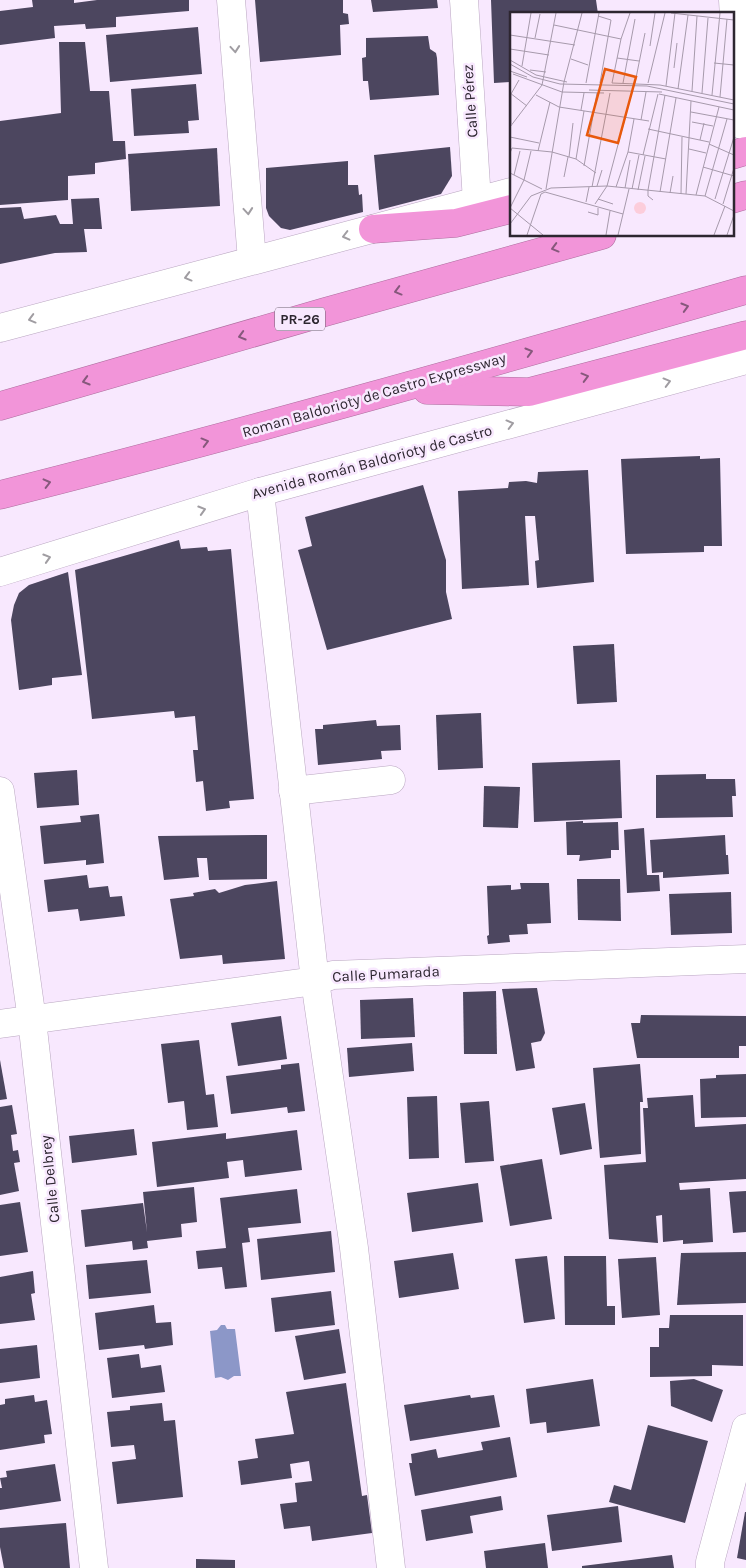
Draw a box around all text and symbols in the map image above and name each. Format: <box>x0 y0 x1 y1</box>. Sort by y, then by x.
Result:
inset map <box>510 12 734 236</box>
one-way arrow <box>229 45 240 53</box>
street label: Calle Pérez <box>458 64 482 138</box>
one-way arrow <box>242 207 253 215</box>
one-way arrow <box>342 230 350 240</box>
one-way arrow <box>550 242 559 253</box>
one-way arrow <box>184 271 193 282</box>
one-way arrow <box>395 286 403 296</box>
one-way arrow <box>681 303 689 313</box>
road number: PR-26 <box>275 308 325 330</box>
one-way arrow <box>28 314 36 324</box>
one-way arrow <box>238 330 246 340</box>
one-way arrow <box>525 347 533 357</box>
street label: Roman Baldorioty de Castro Expressway <box>240 349 508 441</box>
one-way arrow <box>580 372 589 383</box>
one-way arrow <box>82 376 90 386</box>
one-way arrow <box>663 377 671 387</box>
one-way arrow <box>506 420 514 430</box>
street label: Avenida Román Baldorioty de Castro <box>250 421 494 503</box>
one-way arrow <box>200 438 208 448</box>
one-way arrow <box>43 478 52 489</box>
one-way arrow <box>197 506 206 516</box>
one-way arrow <box>42 553 50 563</box>
street label: Calle Pumarada <box>332 962 440 986</box>
street label: Calle Delbrey <box>36 1134 64 1224</box>

